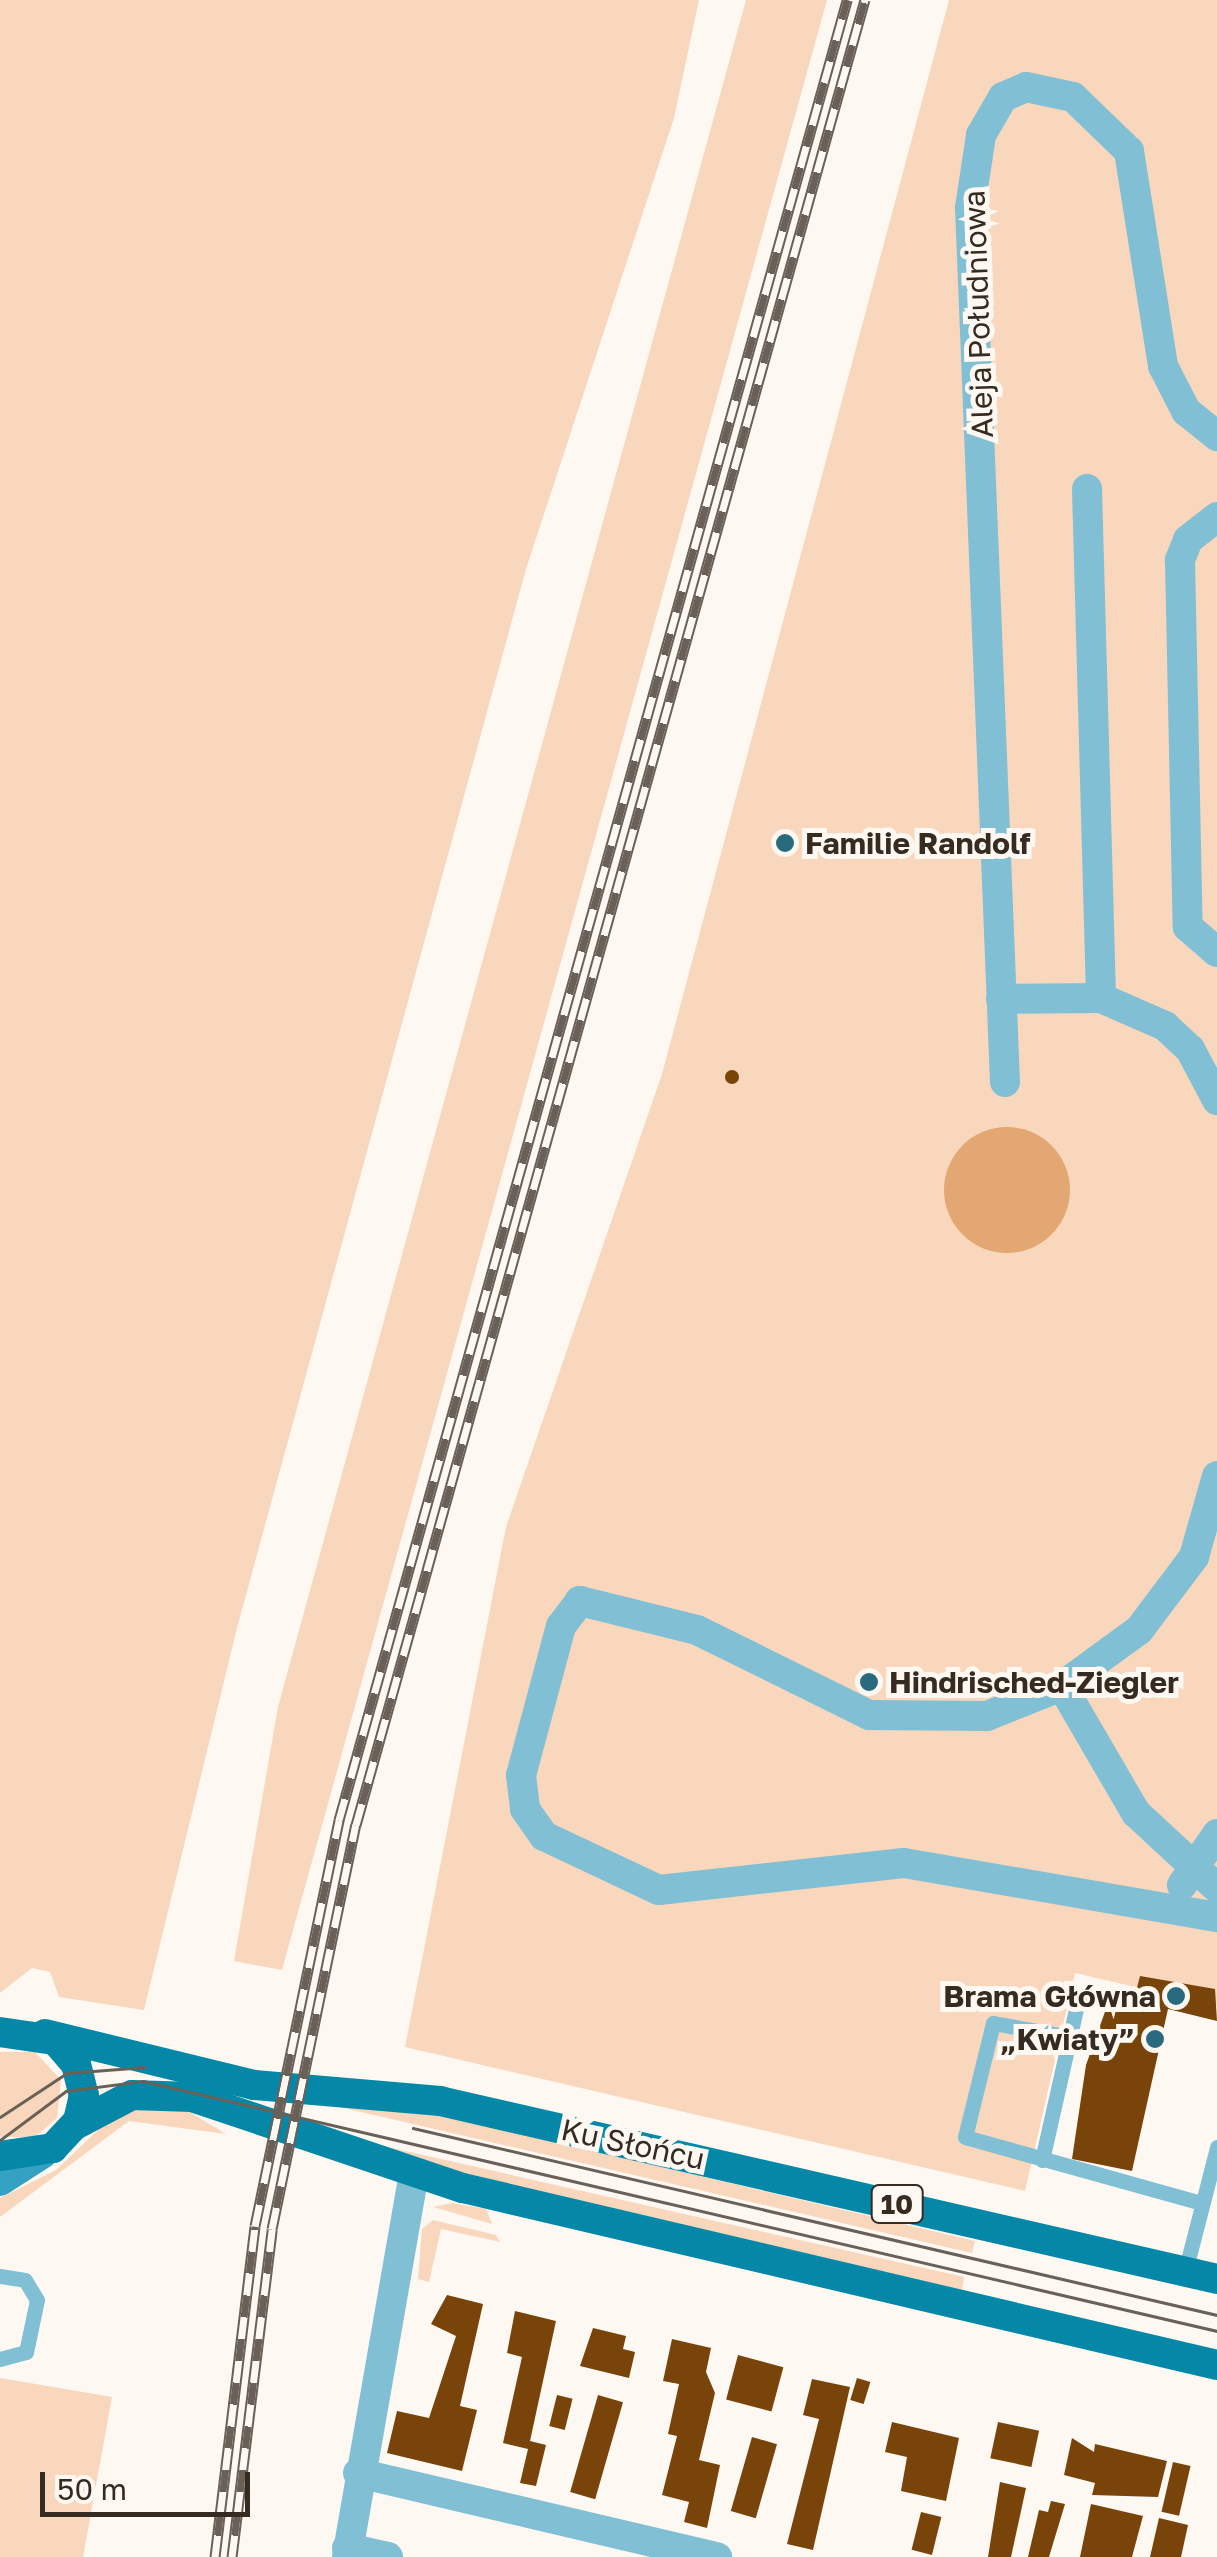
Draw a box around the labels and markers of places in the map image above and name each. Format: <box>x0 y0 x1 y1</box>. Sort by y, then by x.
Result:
place label: Familie Randolf <box>805 825 1030 861</box>
marker: Familie Randolf <box>774 832 796 854</box>
place label: Hindrisched-Ziegler <box>889 1664 1179 1700</box>
marker: Hindrisched-Ziegler <box>858 1671 880 1693</box>
place label: Brama Główna <box>943 1978 1156 2014</box>
marker: Brama Główna <box>1165 1985 1187 2007</box>
place label: „Kwiaty” <box>1000 2021 1135 2057</box>
marker: „Kwiaty” <box>1144 2028 1166 2050</box>

